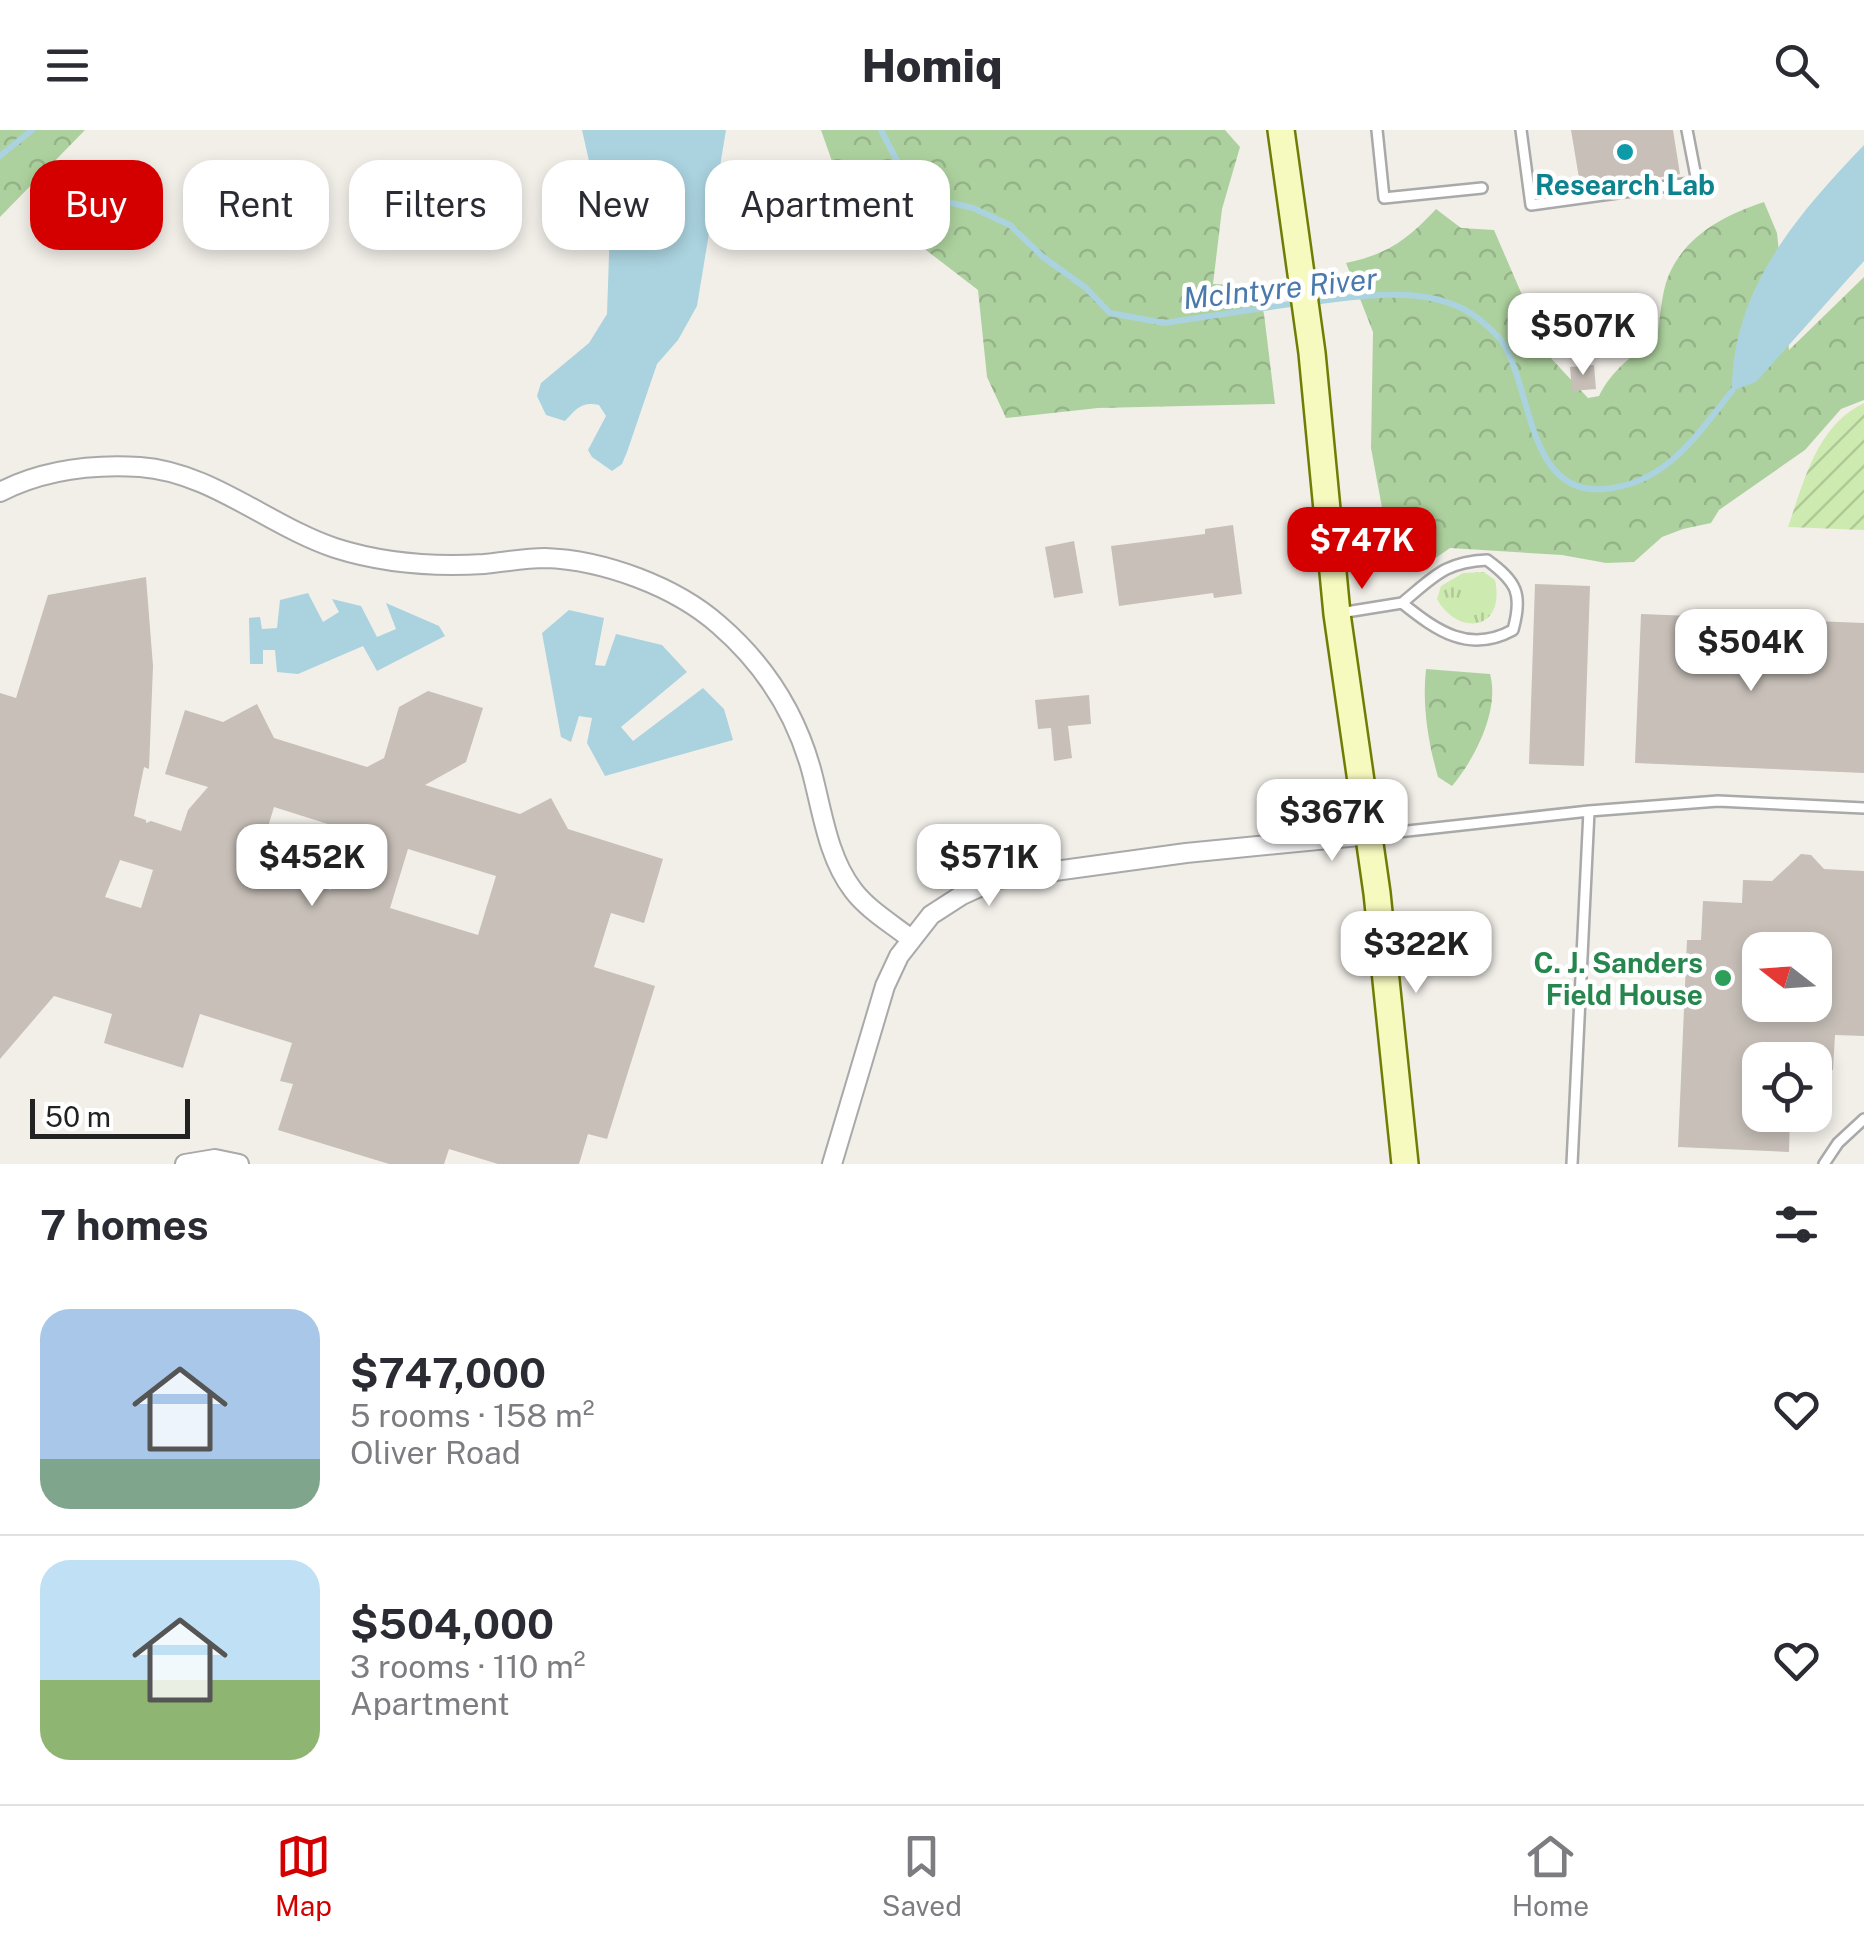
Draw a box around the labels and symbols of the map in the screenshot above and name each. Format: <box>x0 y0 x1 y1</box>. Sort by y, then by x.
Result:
marker: Research Lab <box>1614 141 1636 163</box>
place label: Research Lab <box>1535 168 1715 201</box>
water label: McIntyre River <box>1181 260 1380 316</box>
pin: $507K <box>1513 293 1653 378</box>
pin: $747K <box>1292 507 1432 592</box>
pin: $504K <box>1681 609 1821 694</box>
pin: $367K <box>1262 779 1402 864</box>
pin: $452K <box>242 824 382 909</box>
pin: $571K <box>919 824 1059 909</box>
pin: $322K <box>1346 911 1486 996</box>
north arrow <box>1742 932 1832 1022</box>
place label: C. J. Sanders Field House <box>1534 946 1703 1011</box>
marker: C. J. Sanders Field House <box>1712 967 1734 989</box>
scale bar <box>30 1094 190 1138</box>

